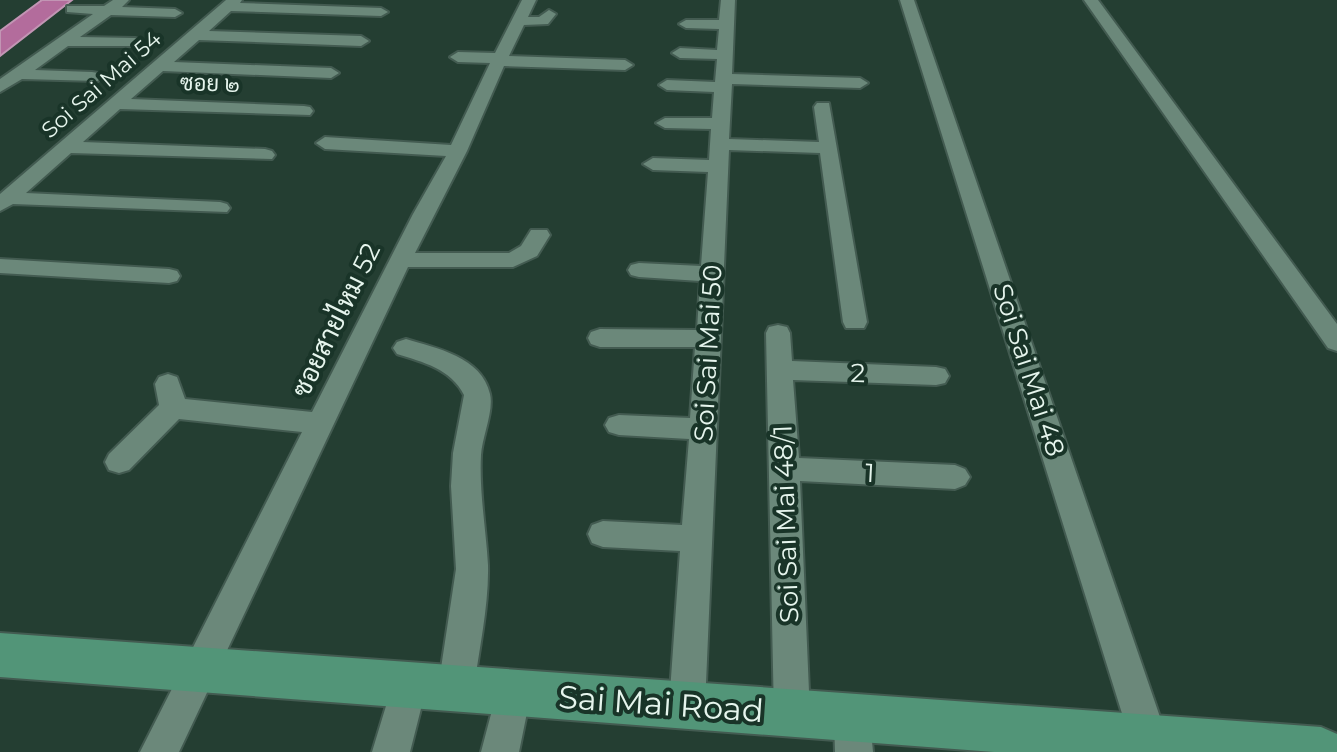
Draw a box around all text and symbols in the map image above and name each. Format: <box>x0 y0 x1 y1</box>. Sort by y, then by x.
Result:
street label: Soi Sai Mai 54 <box>36 25 167 144</box>
street label: ซอย ๒ <box>180 69 240 98</box>
street label: ซอยสายไหม 52 <box>285 238 387 402</box>
street label: Soi Sai Mai 50 <box>687 264 729 442</box>
street label: Soi Sai Mai 48 <box>986 280 1072 460</box>
street label: 2 <box>850 357 866 389</box>
street label: Soi Sai Mai 48/1 <box>767 424 805 624</box>
street label: 1 <box>864 457 876 489</box>
street label: Sai Mai Road <box>557 677 765 730</box>

